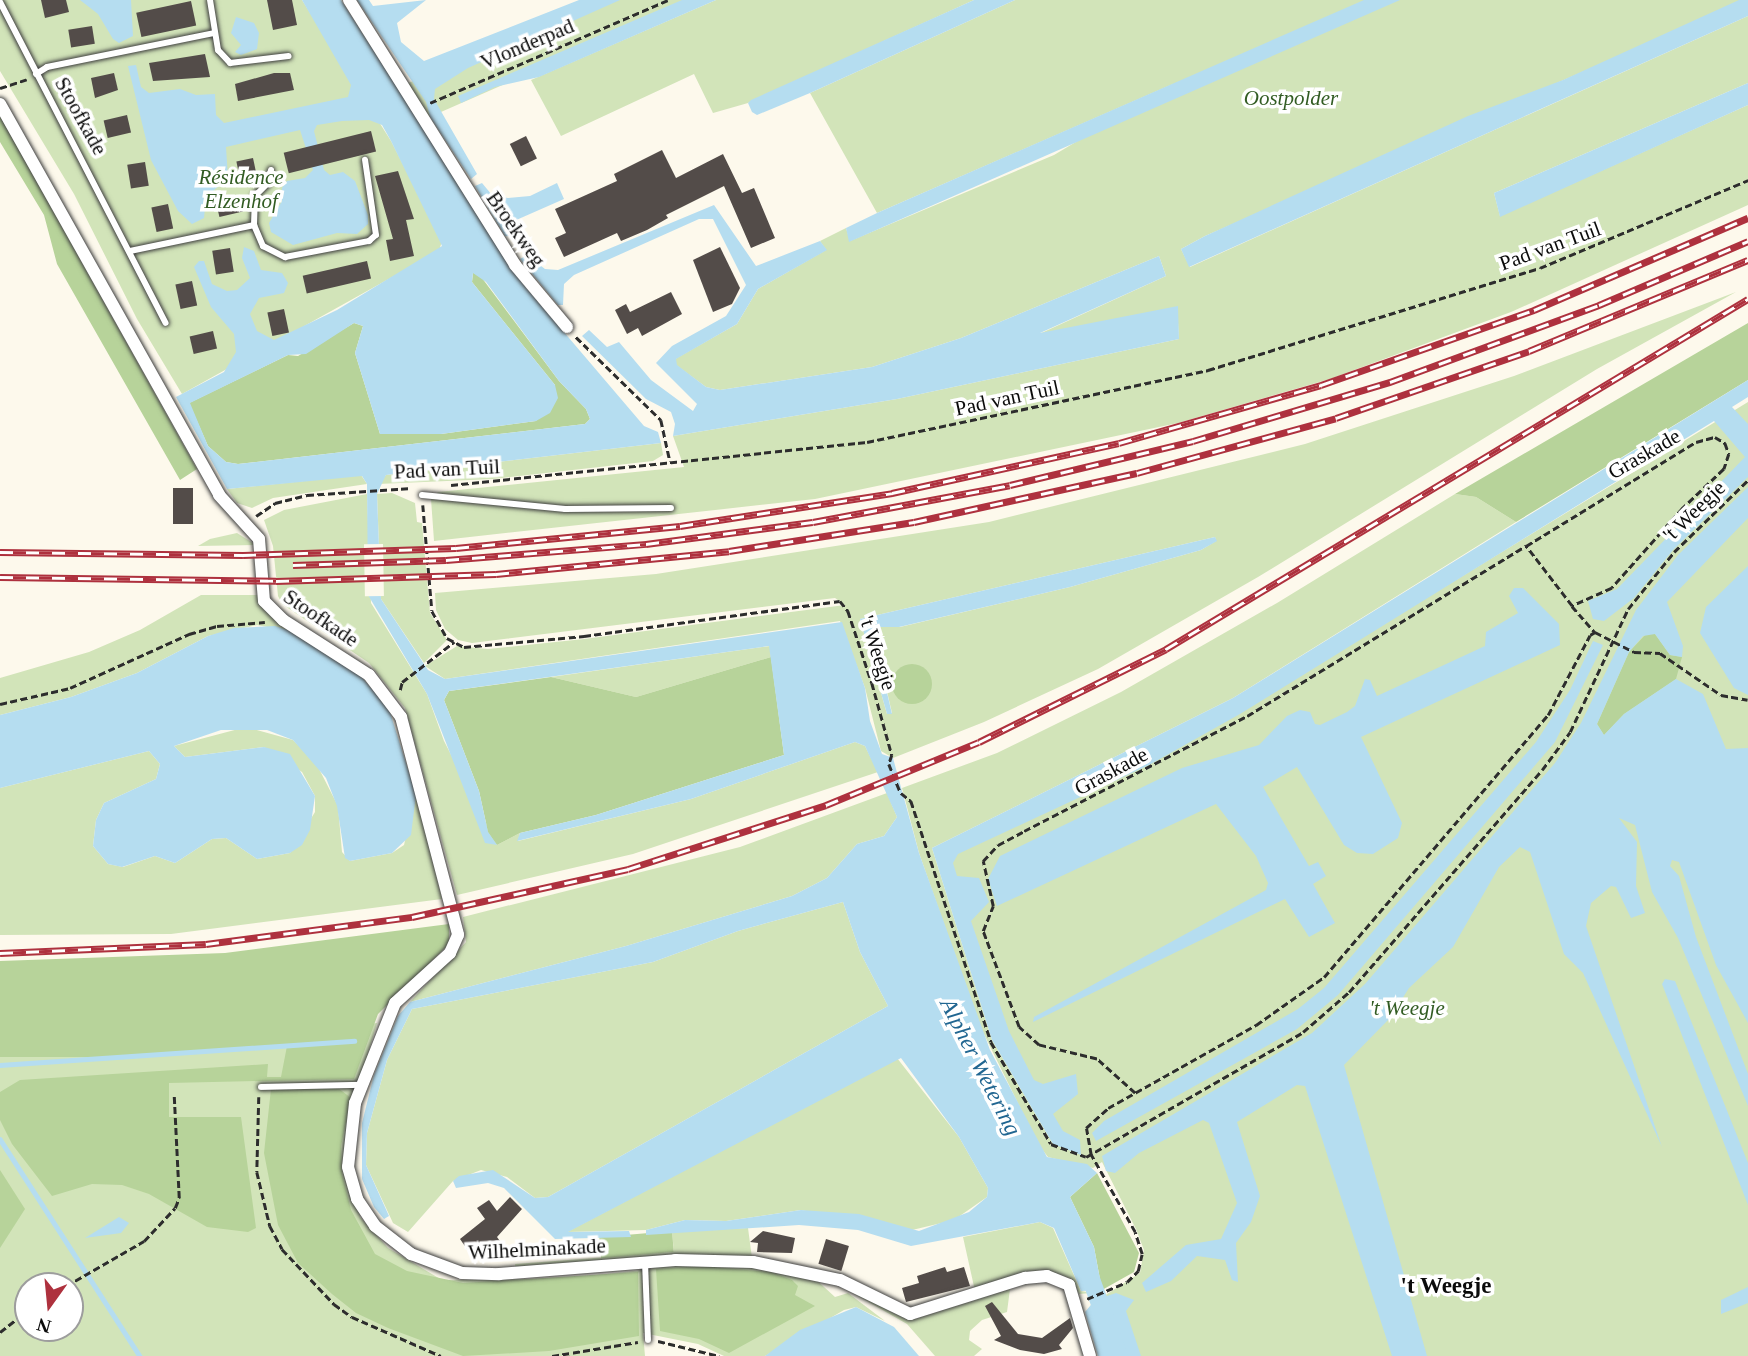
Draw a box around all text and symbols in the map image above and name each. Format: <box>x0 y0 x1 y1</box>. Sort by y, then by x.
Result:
street label: Vlonderpad <box>476 13 578 75</box>
street label: Stoofkade <box>49 73 113 159</box>
park label: Oostpolder <box>1244 85 1338 111</box>
park label: Résidence Elzenhof <box>198 164 284 214</box>
street label: Broekweg <box>481 186 551 272</box>
street label: Pad van Tuil <box>1496 216 1604 276</box>
street label: Pad van Tuil <box>952 375 1062 421</box>
street label: Graskade <box>1603 423 1685 485</box>
street label: Pad van Tuil <box>393 454 501 484</box>
street label: 't Weegje <box>1657 475 1731 547</box>
street label: Stoofkade <box>279 584 363 652</box>
street label: 't Weegje <box>854 612 902 694</box>
street label: Graskade <box>1070 741 1152 801</box>
water label: Alpher Wetering <box>934 994 1026 1140</box>
park label: 't Weegje <box>1369 995 1445 1021</box>
street label: Wilhelminakade <box>467 1233 607 1265</box>
north arrow <box>14 1272 84 1342</box>
district label: 't Weegje <box>1400 1272 1492 1300</box>
text: N <box>35 1314 53 1338</box>

